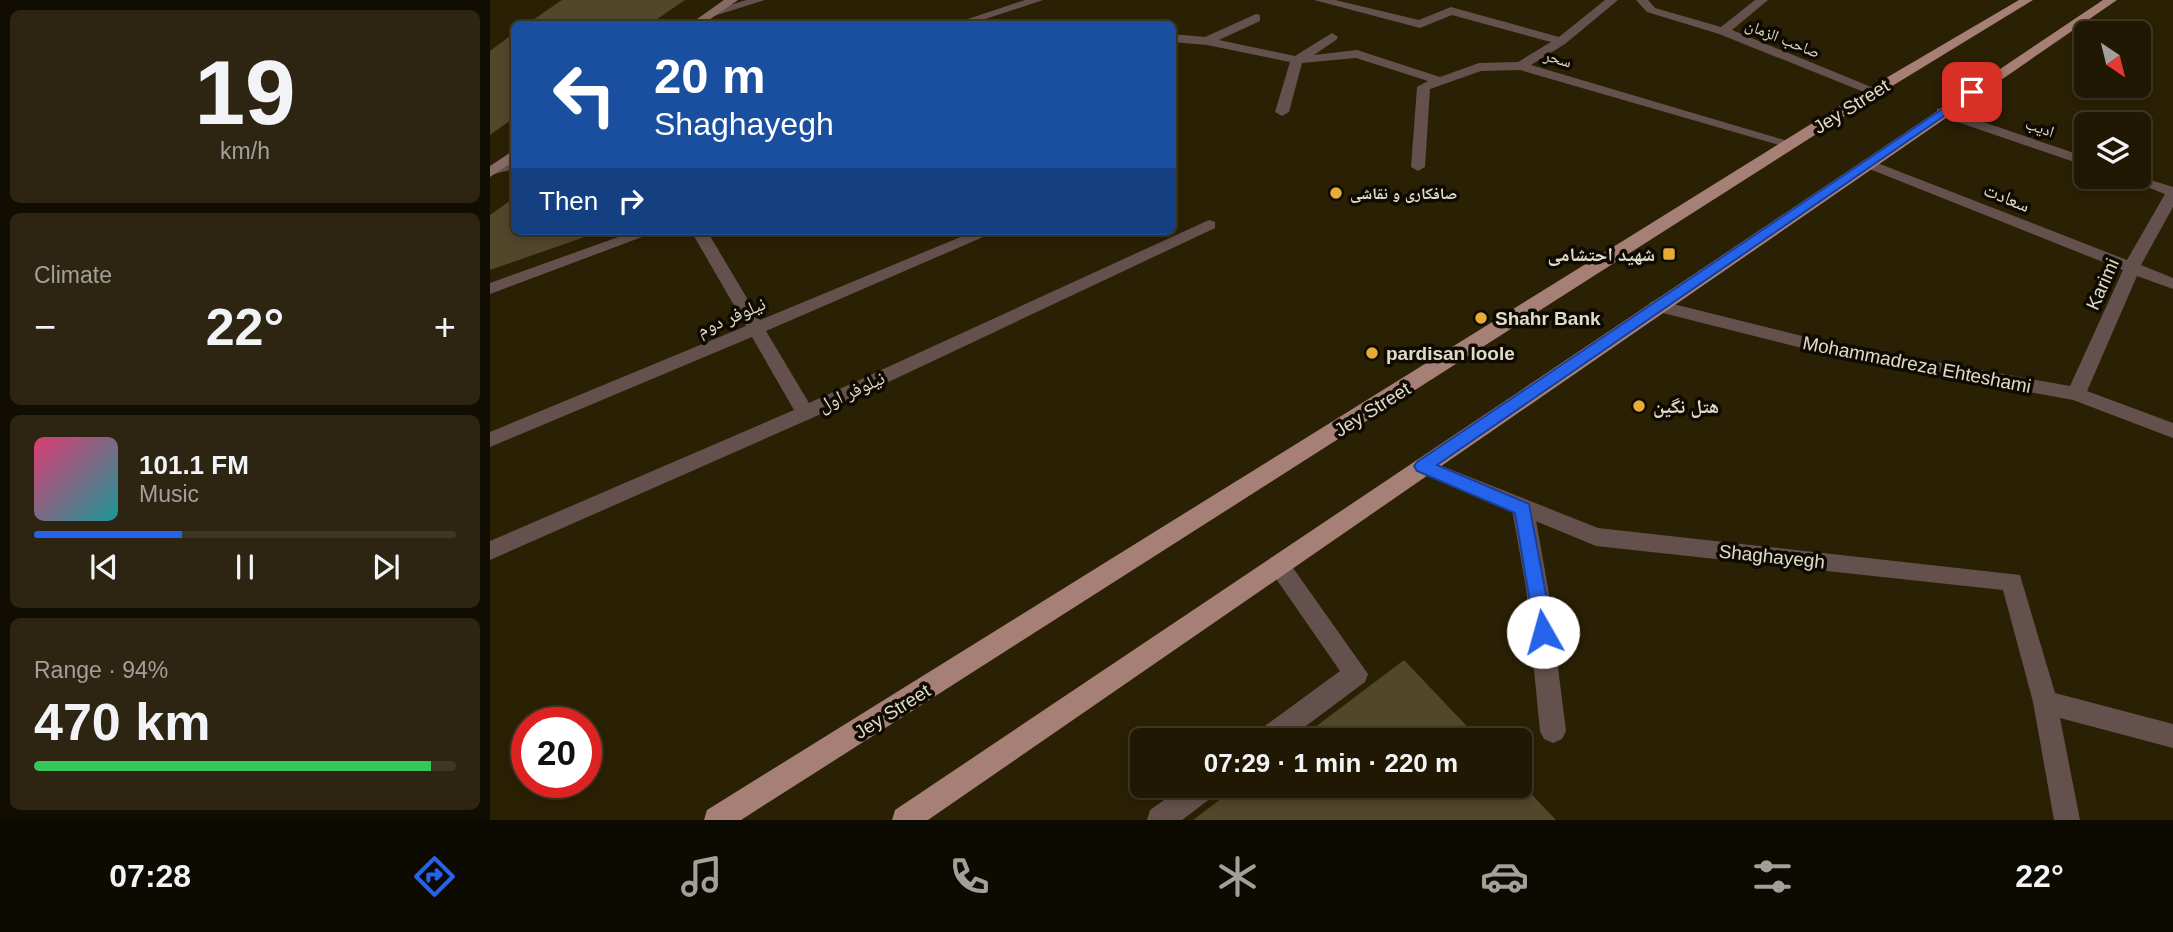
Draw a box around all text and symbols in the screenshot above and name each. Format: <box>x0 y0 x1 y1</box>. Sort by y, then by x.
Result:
street label: صاحب الزمان <box>1742 16 1822 63</box>
north arrow <box>2074 21 2151 98</box>
map controls <box>2074 21 2151 189</box>
text: 19 <box>194 42 296 143</box>
street label: سحر <box>1541 46 1573 71</box>
icon: left <box>539 49 630 140</box>
text: 20 m <box>654 49 766 103</box>
pin <box>1942 62 2002 122</box>
icon: arrive <box>1953 73 1991 111</box>
street label: Jey Street <box>1809 74 1894 138</box>
text: Shaghayegh <box>654 106 834 142</box>
button: layers <box>2074 112 2151 189</box>
street label: ادیب <box>2023 115 2056 141</box>
text: km/h <box>220 138 270 164</box>
street label: سعادت <box>1981 179 2033 216</box>
icon: right <box>612 182 650 220</box>
marker: صافکاری و نقاشی <box>1328 185 1344 201</box>
place label: صافکاری و نقاشی <box>1350 185 1457 203</box>
text: Then <box>539 186 598 216</box>
place label: شهید احتشامی <box>1547 244 1655 266</box>
marker: شهید احتشامی <box>1661 246 1677 262</box>
street label: Karimi <box>2082 255 2123 313</box>
text: Climate <box>34 262 112 288</box>
street label: نیلوفر دوم <box>694 293 770 343</box>
text: 22° <box>206 298 284 356</box>
text: − <box>34 306 56 348</box>
text: + <box>434 306 456 348</box>
place label: Shahr Bank <box>1495 308 1601 329</box>
marker: Shahr Bank <box>1473 310 1489 326</box>
street label: Mohammadreza Ehteshami <box>1801 332 2033 397</box>
place label: pardisan loole <box>1386 343 1515 364</box>
marker: pardisan loole <box>1364 345 1380 361</box>
street label: نیلوفر اول <box>814 367 888 417</box>
street label: Jey Street <box>1330 377 1415 441</box>
place label: هتل نگین <box>1653 396 1719 418</box>
marker: هتل نگین <box>1631 398 1647 414</box>
text: 101.1 FM <box>139 450 249 480</box>
text: Music <box>139 481 199 507</box>
street label: Shaghayegh <box>1718 540 1826 573</box>
icon: previous <box>85 548 123 586</box>
icon: pause <box>226 548 264 586</box>
icon: next <box>367 548 405 586</box>
position arrow <box>1506 595 1580 669</box>
text: Range · 94% <box>34 657 168 683</box>
street label: Jey Street <box>850 679 935 743</box>
text: 470 km <box>34 693 210 751</box>
speed limit sign: 20 <box>511 707 602 798</box>
text: 07:29 · 1 min · 220 m <box>1204 748 1458 778</box>
icon: directions <box>410 852 459 901</box>
icon: music <box>677 852 726 901</box>
icon: phone <box>945 852 994 901</box>
icon: climate <box>1213 852 1262 901</box>
icon: car <box>1480 852 1529 901</box>
icon: filters <box>1748 852 1797 901</box>
text: 07:28 <box>109 858 191 894</box>
text: 22° <box>2015 858 2064 894</box>

